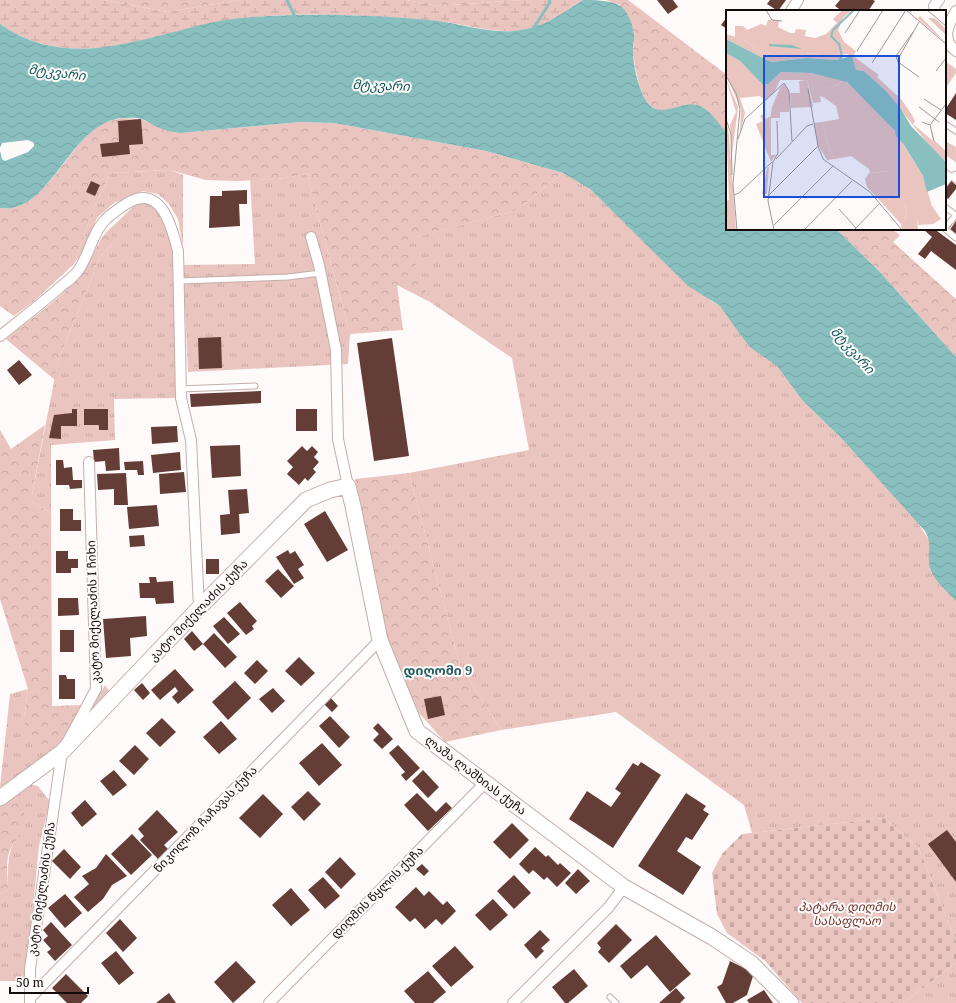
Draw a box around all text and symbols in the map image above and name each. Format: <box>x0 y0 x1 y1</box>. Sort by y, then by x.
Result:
inset map <box>726 10 946 230</box>
water label: მტკვარი <box>27 60 87 84</box>
water label: მტკვარი <box>352 75 411 95</box>
water label: მტკვარი <box>827 323 879 378</box>
street label: კატო მიქელაძის I ჩიხი <box>82 540 104 684</box>
street label: კატო მიქელაძის ქუჩა <box>145 555 251 665</box>
district label: დიღომი 9 <box>404 661 472 679</box>
street label: ლაშა ლაშხიას ქუჩა <box>422 731 530 819</box>
street label: ნიკოლოზ ჩაჩავას ქუჩა <box>149 762 261 876</box>
street label: კატო მიქელაძის ქუჩა <box>23 821 59 957</box>
street label: დიღმის წყლის ქუჩა <box>327 842 427 942</box>
park label: პატარა დიღმის სასაფლაო <box>798 898 896 929</box>
scale bar <box>10 969 88 995</box>
text: 50 m <box>16 974 44 991</box>

